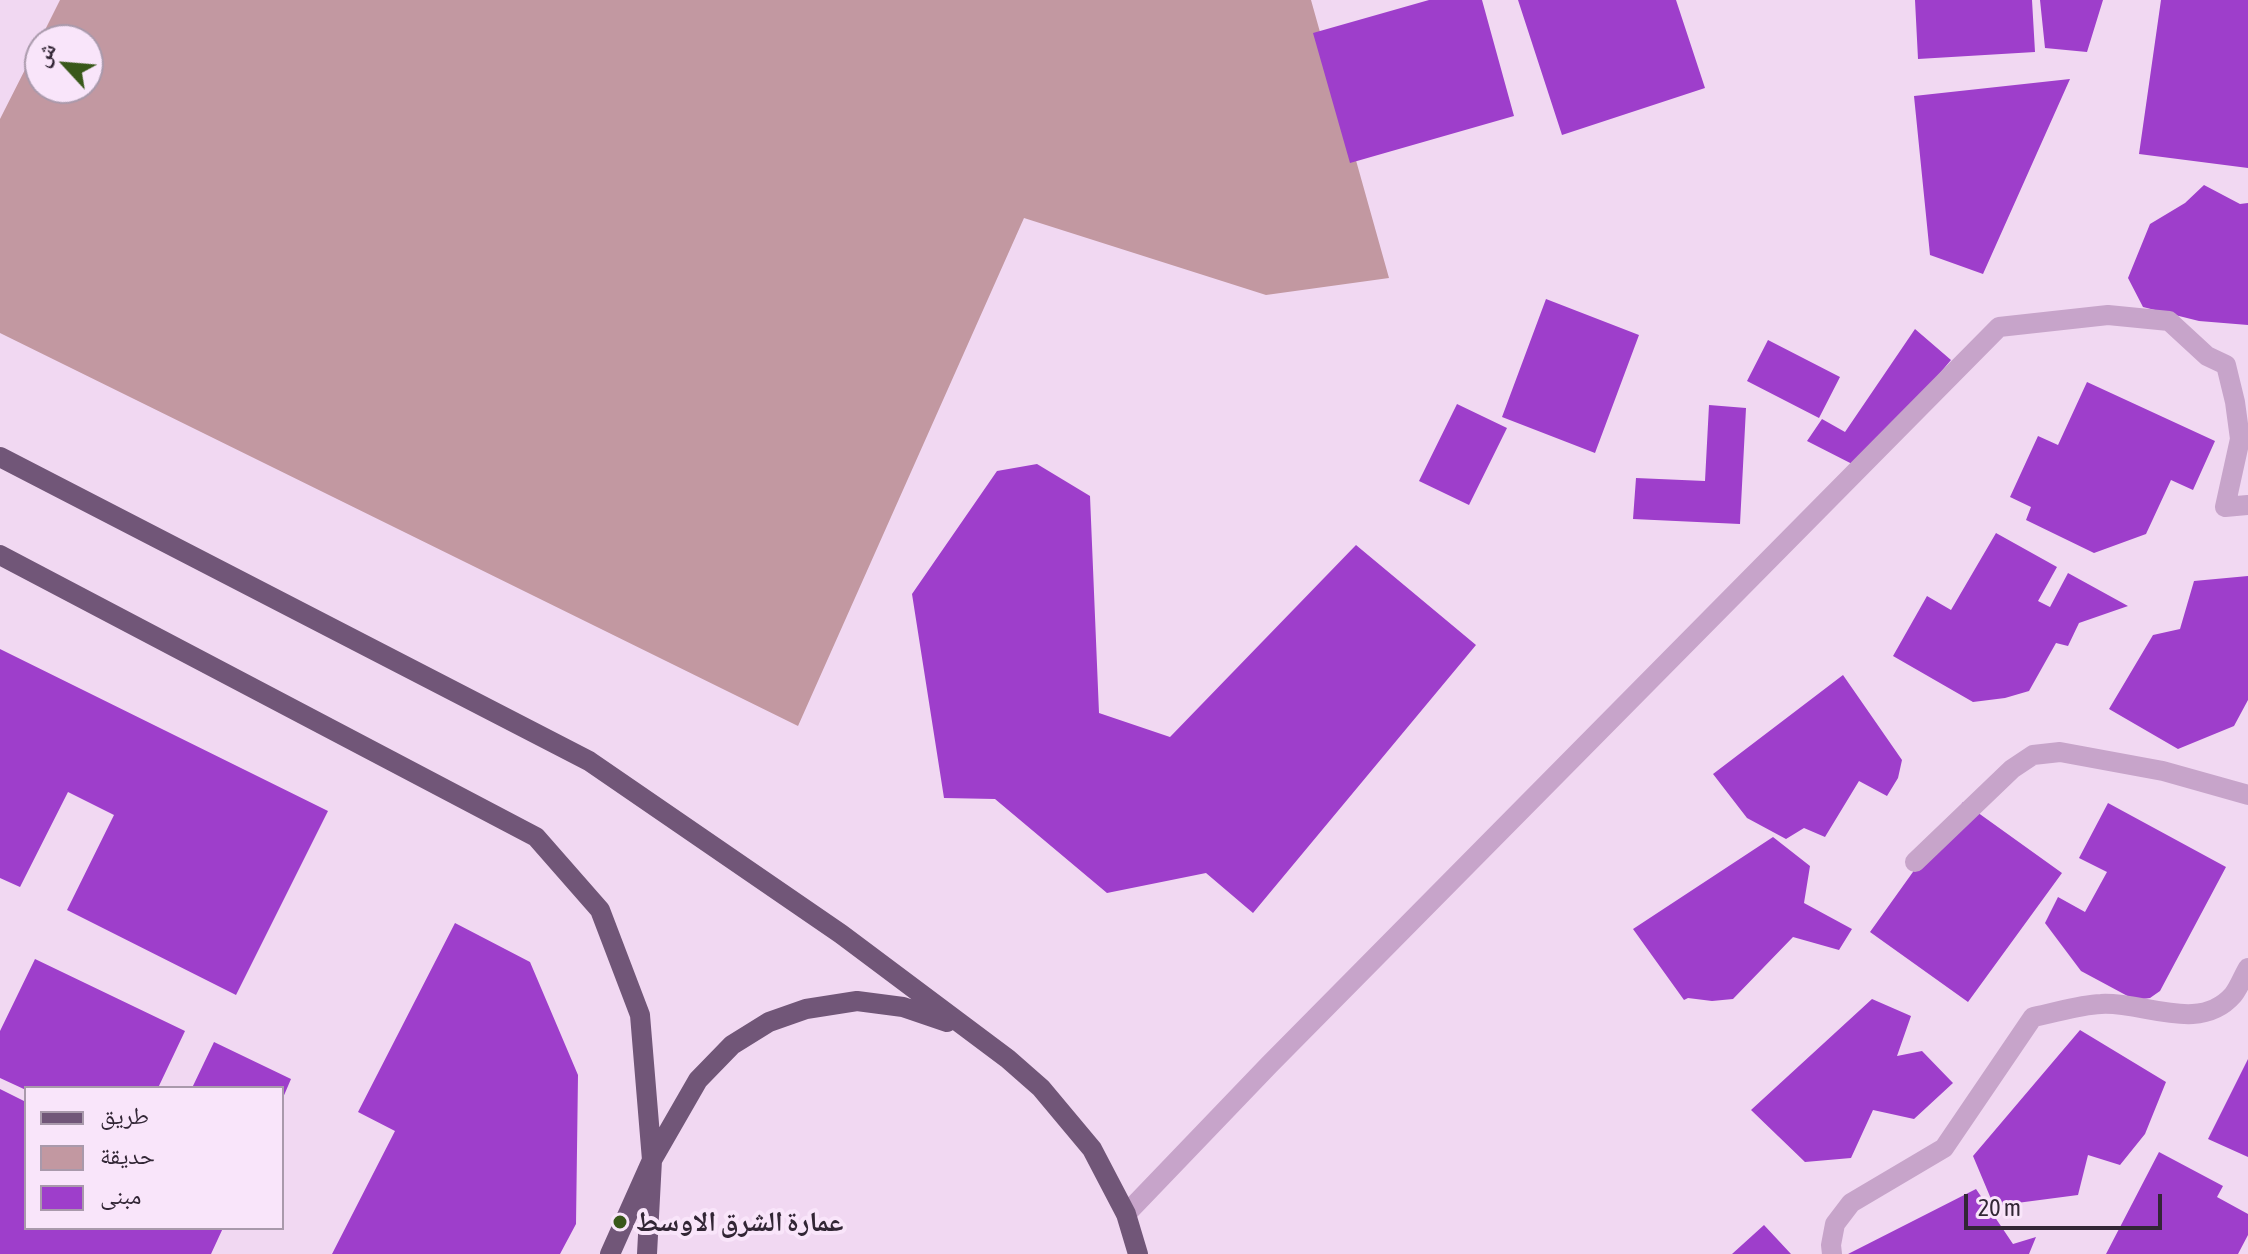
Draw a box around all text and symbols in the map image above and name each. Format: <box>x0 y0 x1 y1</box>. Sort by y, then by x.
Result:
north arrow <box>24 24 104 104</box>
text: ش <box>27 38 61 71</box>
legend <box>24 1086 284 1230</box>
text: طريق <box>100 1102 149 1129</box>
text: حديقة <box>100 1142 155 1169</box>
scale bar <box>1968 1178 2166 1228</box>
text: مبنى <box>100 1182 141 1209</box>
text: 20 m <box>1978 1194 2021 1221</box>
place label: عمارة الشرق الاوسط <box>636 1205 843 1239</box>
marker: عمارة الشرق الاوسط <box>611 1213 629 1231</box>

